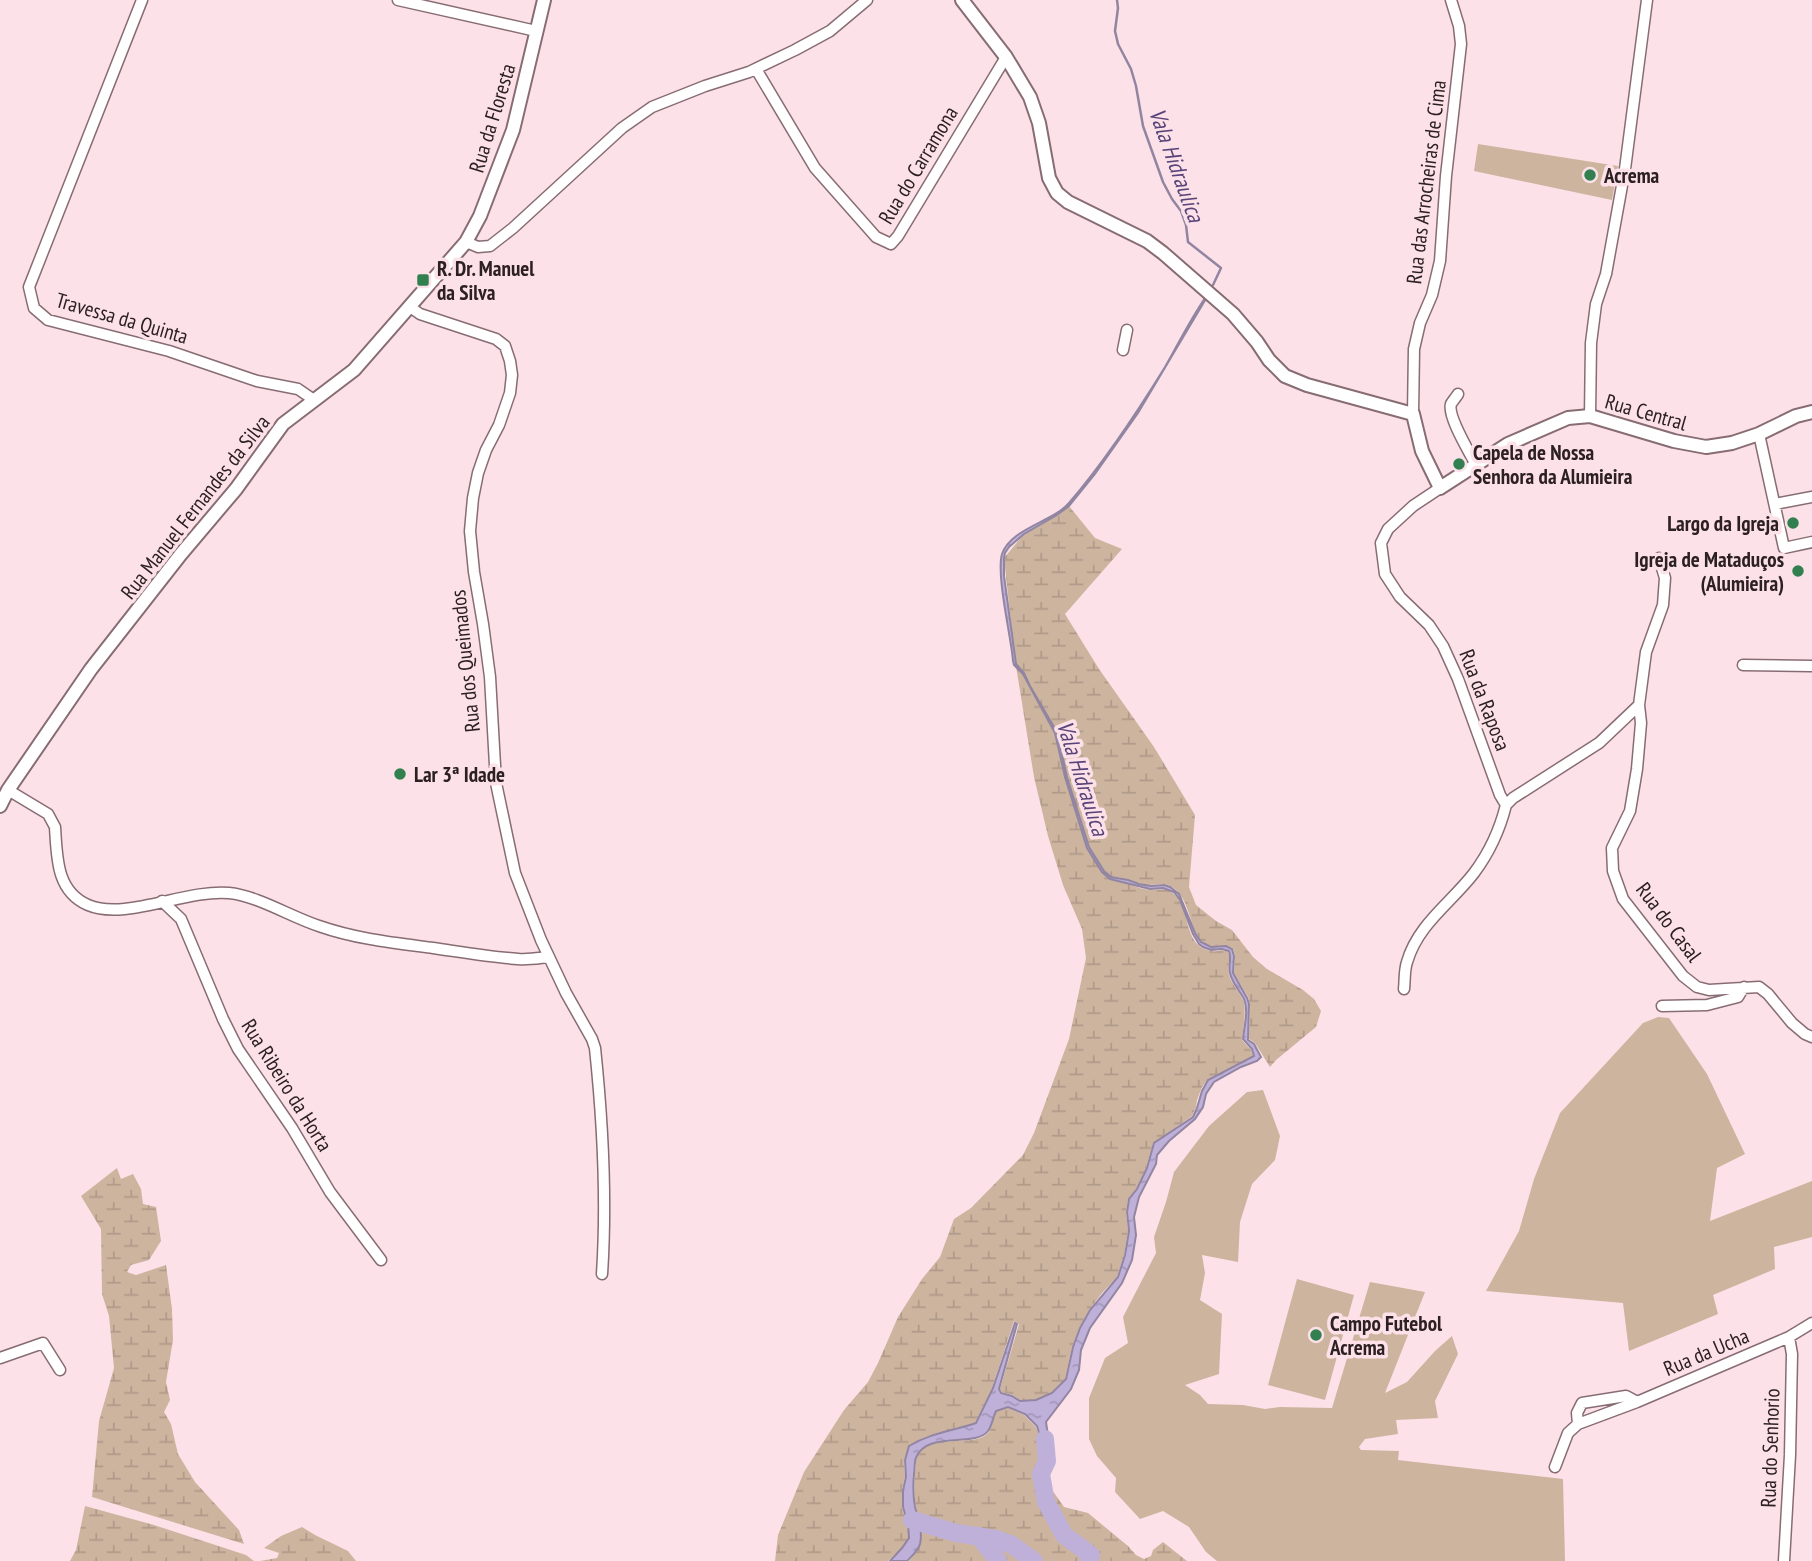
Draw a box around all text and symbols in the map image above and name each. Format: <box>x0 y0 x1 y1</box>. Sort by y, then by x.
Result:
street label: Rua da Floresta <box>463 60 521 176</box>
street label: Rua das Arrocheiras de Cima <box>1400 79 1452 285</box>
street label: Rua do Carramona <box>872 101 964 229</box>
water label: Vala Hidraulica <box>1143 104 1212 227</box>
place label: Acrema <box>1603 162 1660 189</box>
marker: Acrema <box>1582 167 1598 183</box>
place label: R. Dr. Manuel da Silva <box>437 255 535 306</box>
marker: R. Dr. Manuel da Silva <box>415 272 431 288</box>
street label: Travessa da Quinta <box>53 286 191 350</box>
street label: Rua Central <box>1602 387 1690 437</box>
street label: Rua Manuel Fernandes da Silva <box>115 410 275 604</box>
place label: Capela de Nossa Senhora da Alumieira <box>1473 439 1633 490</box>
marker: Capela de Nossa Senhora da Alumieira <box>1451 456 1467 472</box>
place label: Largo da Igreja <box>1667 510 1779 537</box>
marker: Largo da Igreja <box>1785 515 1801 531</box>
place label: Igreja de Mataduços (Alumieira) <box>1634 546 1784 597</box>
marker: Igreja de Mataduços (Alumieira) <box>1790 563 1806 579</box>
street label: Rua dos Queimados <box>444 588 486 734</box>
street label: Rua da Raposa <box>1453 646 1517 754</box>
water label: Vala Hidraulica <box>1051 717 1116 841</box>
place label: Lar 3ª Idade <box>414 761 505 788</box>
marker: Lar 3ª Idade <box>392 766 408 782</box>
street label: Rua do Casal <box>1630 877 1708 967</box>
street label: Rua Ribeiro da Horta <box>236 1014 338 1156</box>
place label: Campo Futebol Acrema <box>1329 1310 1443 1361</box>
street label: Rua da Ucha <box>1659 1322 1753 1382</box>
marker: Campo Futebol Acrema <box>1308 1327 1324 1343</box>
street label: Rua do Senhorio <box>1754 1388 1786 1508</box>

